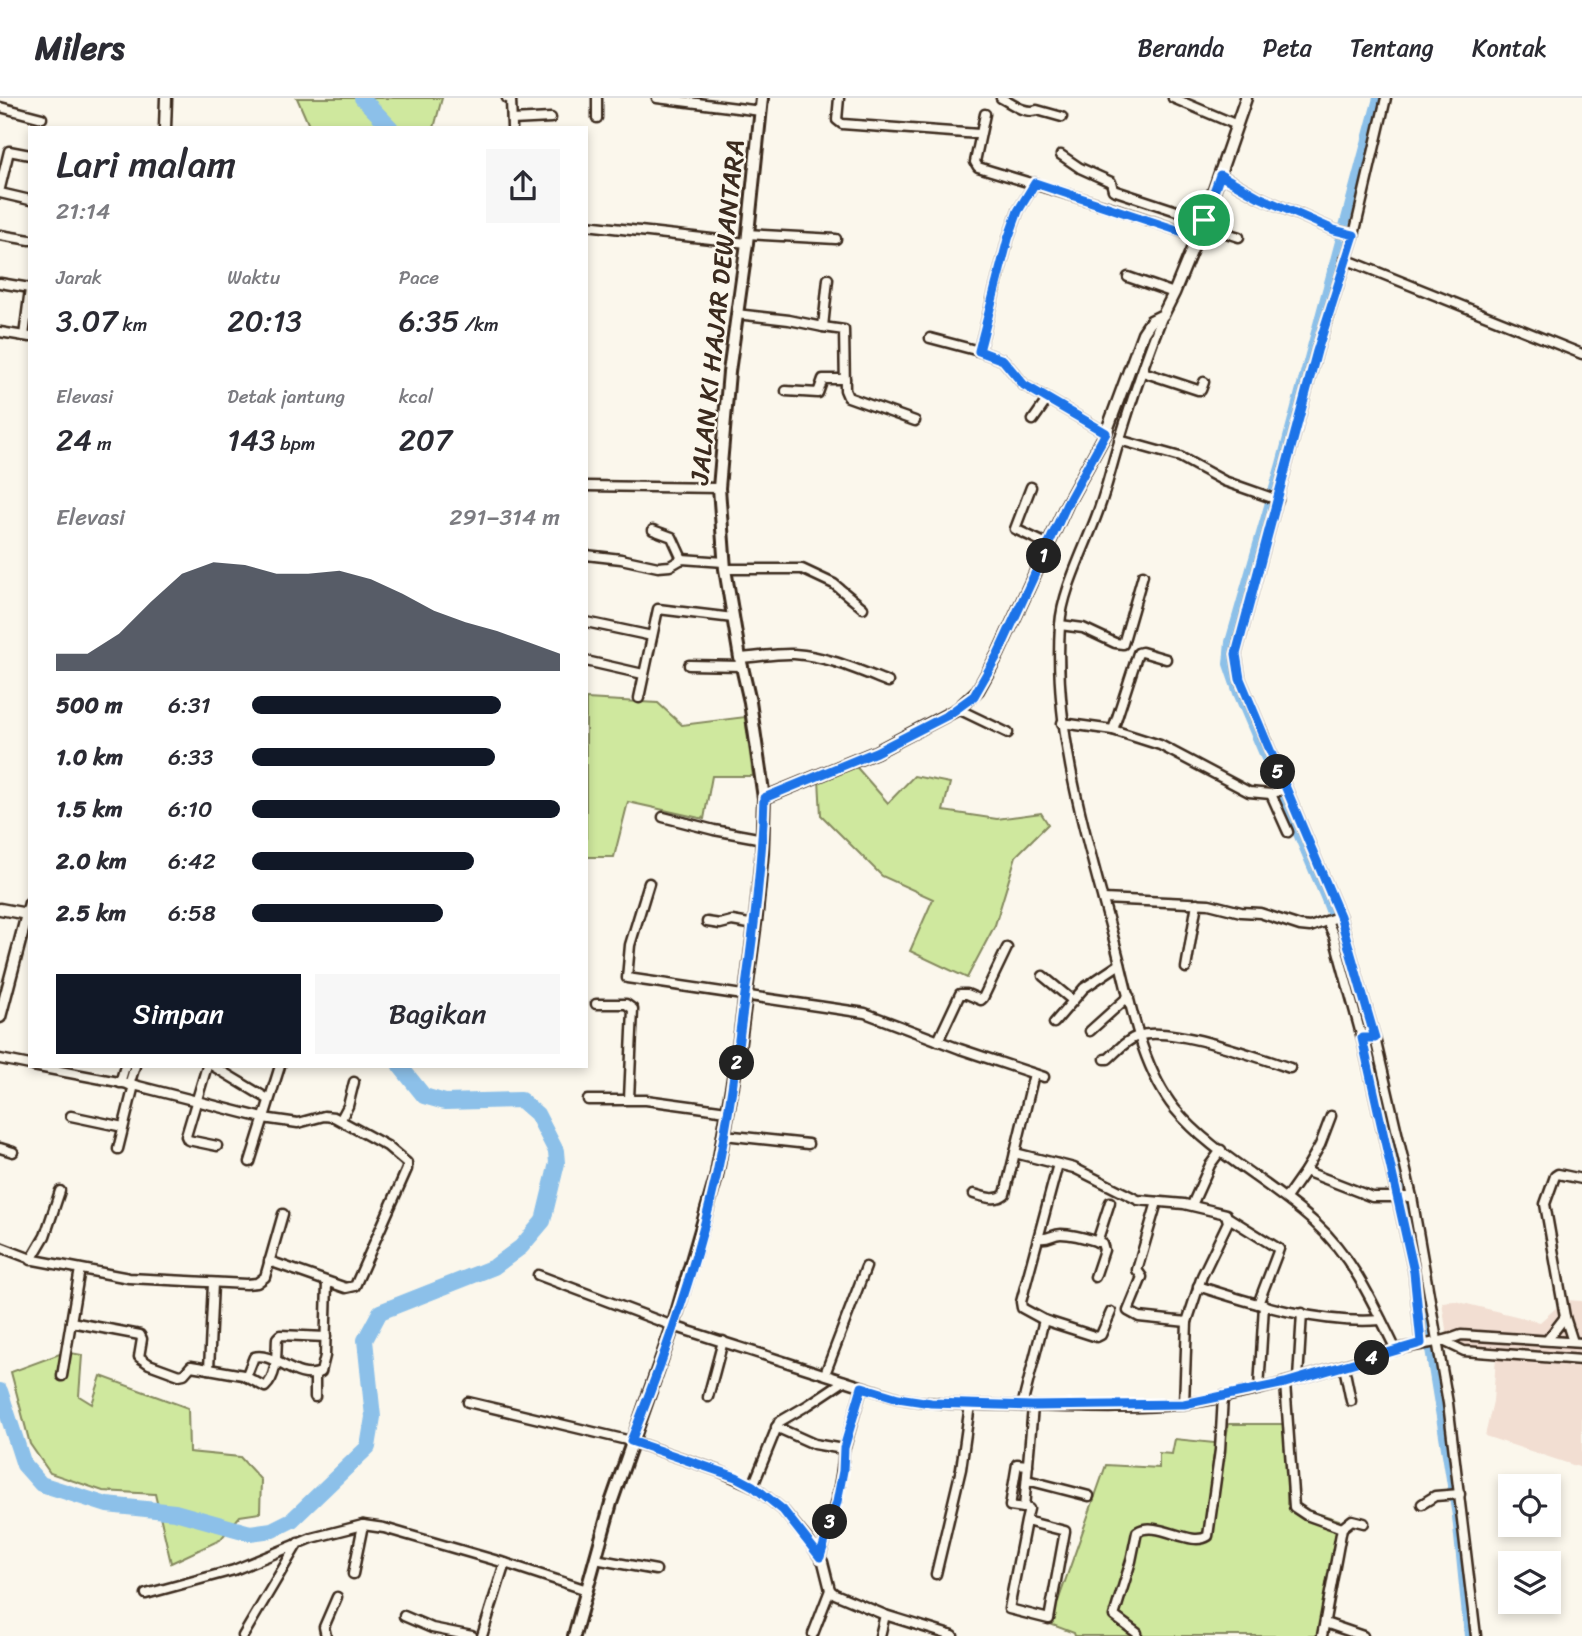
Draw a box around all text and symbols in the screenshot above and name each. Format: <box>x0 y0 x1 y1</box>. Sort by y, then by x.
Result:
text: Milers <box>35 19 124 77</box>
text: Beranda <box>1137 27 1224 69</box>
text: Peta <box>1262 27 1312 69</box>
text: Tentang <box>1350 27 1434 69</box>
text: Kontak <box>1472 27 1547 69</box>
text: Lari malam <box>56 131 236 198</box>
street label: JALAN KI HAJAR DEWANTARA <box>676 137 758 488</box>
button: share <box>486 149 560 223</box>
pin <box>1174 190 1234 250</box>
text: 21:14 <box>56 191 110 232</box>
icon: arrive <box>1185 201 1223 239</box>
text: Jarak <box>56 261 102 294</box>
text: Waktu <box>227 261 280 294</box>
text: Pace <box>399 261 439 294</box>
text: 3.07 <box>56 294 118 348</box>
text: 20:13 <box>227 294 302 348</box>
text: 6:35 <box>399 294 460 348</box>
text: km <box>118 308 147 341</box>
text: /km <box>460 308 499 341</box>
text: Elevasi <box>56 380 113 413</box>
text: Detak jantung <box>227 380 345 413</box>
text: kcal <box>399 380 433 413</box>
text: 24 <box>56 413 92 467</box>
text: 143 <box>227 413 275 467</box>
text: 207 <box>399 413 452 467</box>
text: m <box>92 427 112 460</box>
text: bpm <box>275 427 315 460</box>
text: Elevasi <box>56 497 125 538</box>
text: 291–314 m <box>449 497 560 538</box>
pin: 1 <box>1026 538 1062 574</box>
text: 1 <box>1039 539 1048 572</box>
text: 500 m <box>56 685 123 726</box>
text: 6:31 <box>168 685 211 726</box>
text: 1.0 km <box>56 737 123 778</box>
text: 6:33 <box>168 737 213 778</box>
pin: 5 <box>1260 754 1296 790</box>
text: 5 <box>1272 755 1283 788</box>
text: 1.5 km <box>56 789 123 830</box>
text: 6:10 <box>168 789 212 830</box>
text: 2.0 km <box>56 841 127 882</box>
text: 6:42 <box>168 841 216 882</box>
text: 2.5 km <box>56 893 126 934</box>
text: 6:58 <box>168 893 216 934</box>
button: Simpan <box>56 974 301 1054</box>
button: Bagikan <box>315 974 560 1054</box>
pin: 2 <box>720 1046 754 1080</box>
text: 2 <box>731 1046 742 1079</box>
pin: 4 <box>1354 1340 1390 1376</box>
text: 4 <box>1366 1341 1377 1374</box>
map controls <box>1498 1474 1561 1614</box>
button: locate <box>1498 1474 1561 1537</box>
pin: 3 <box>812 1504 848 1540</box>
text: 3 <box>824 1505 835 1538</box>
button: layers <box>1498 1551 1561 1614</box>

